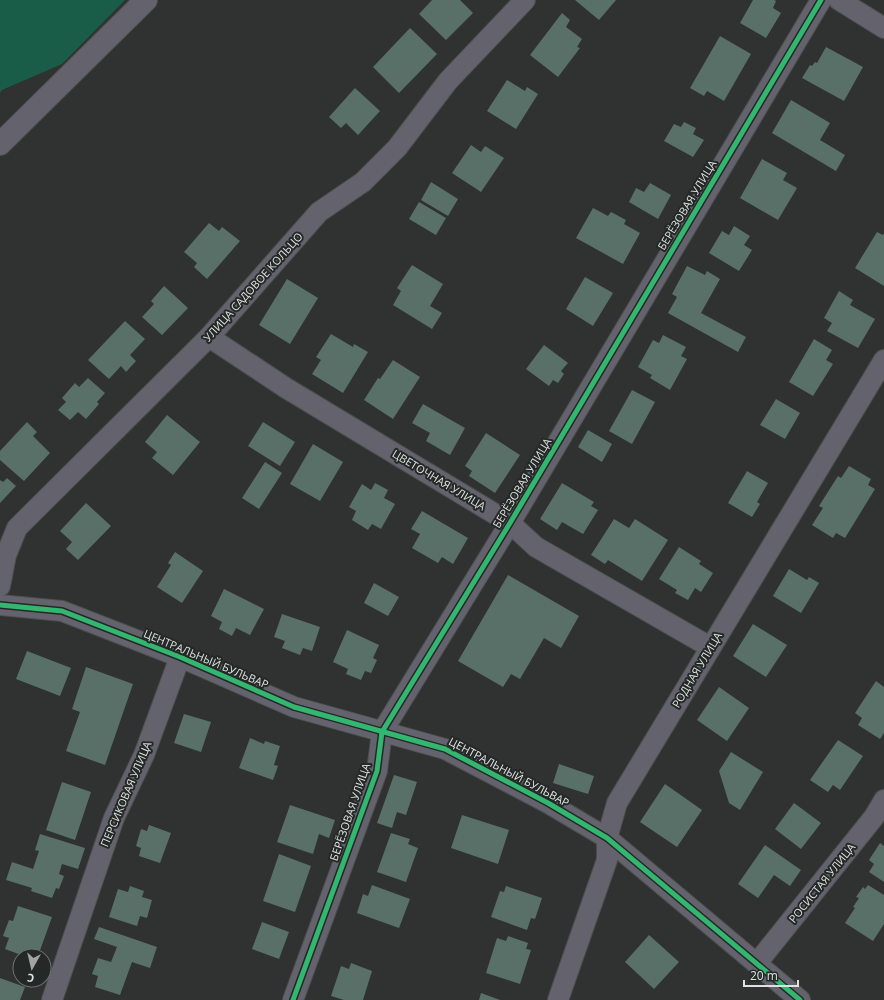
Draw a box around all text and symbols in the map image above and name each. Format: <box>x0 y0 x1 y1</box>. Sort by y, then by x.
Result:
street label: БЕРЁЗОВАЯ УЛИЦА <box>654 157 719 252</box>
street label: УЛИЦА САДОВОЕ КОЛЬЦО <box>200 229 306 344</box>
street label: БЕРЁЗОВАЯ УЛИЦА <box>489 435 554 530</box>
street label: ЦВЕТОЧНАЯ УЛИЦА <box>390 446 489 513</box>
street label: ЦЕНТРАЛЬНЫЙ БУЛЬВАР <box>141 625 271 692</box>
street label: РОДНАЯ УЛИЦА <box>668 629 725 710</box>
street label: ЦЕНТРАЛЬНЫЙ БУЛЬВАР <box>446 733 572 810</box>
street label: ПЕРСИКОВАЯ УЛИЦА <box>97 739 155 849</box>
street label: БЕРЁЗОВАЯ УЛИЦА <box>326 761 373 863</box>
street label: РОСИСТАЯ УЛИЦА <box>785 840 858 926</box>
north arrow <box>12 948 52 988</box>
scale bar <box>744 962 798 988</box>
text: 20 m <box>750 967 778 984</box>
text: С <box>26 970 35 986</box>

